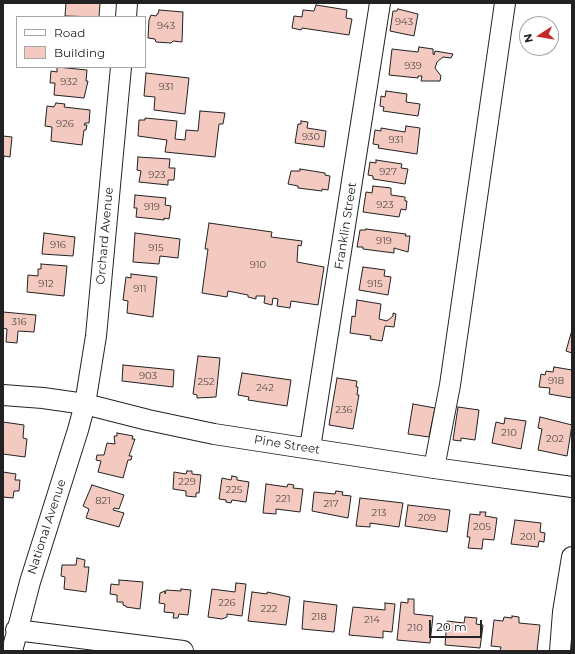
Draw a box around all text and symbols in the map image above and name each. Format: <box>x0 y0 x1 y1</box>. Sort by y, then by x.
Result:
legend <box>16 16 146 68</box>
house number: 943 <box>395 16 413 28</box>
north arrow <box>519 16 559 56</box>
house number: 943 <box>157 20 175 32</box>
text: Road <box>54 25 85 40</box>
text: N <box>520 32 536 44</box>
text: Building <box>54 45 105 60</box>
house number: 939 <box>404 60 422 72</box>
house number: 932 <box>60 76 78 88</box>
house number: 931 <box>158 81 174 93</box>
house number: 926 <box>56 118 74 130</box>
house number: 930 <box>302 131 320 143</box>
house number: 931 <box>388 134 404 146</box>
house number: 927 <box>379 166 397 178</box>
house number: 923 <box>148 169 166 181</box>
street label: Franklin Street <box>332 181 360 271</box>
street label: Orchard Avenue <box>94 187 116 285</box>
house number: 923 <box>376 199 394 211</box>
house number: 919 <box>144 201 160 213</box>
house number: 919 <box>376 235 392 247</box>
house number: 916 <box>50 239 66 251</box>
house number: 915 <box>148 242 164 254</box>
house number: 910 <box>250 259 266 271</box>
house number: 912 <box>38 278 54 290</box>
house number: 915 <box>367 278 383 290</box>
house number: 911 <box>133 283 147 295</box>
house number: 316 <box>11 316 27 328</box>
house number: 903 <box>139 370 157 382</box>
house number: 918 <box>548 375 564 387</box>
house number: 252 <box>198 376 214 388</box>
house number: 242 <box>256 382 274 394</box>
house number: 236 <box>335 404 353 416</box>
house number: 210 <box>501 427 517 439</box>
street label: Pine Street <box>253 433 321 457</box>
house number: 202 <box>546 433 564 445</box>
house number: 229 <box>178 476 196 488</box>
street label: National Avenue <box>25 478 69 576</box>
house number: 225 <box>225 484 243 496</box>
house number: 221 <box>276 493 290 505</box>
house number: 821 <box>95 495 111 507</box>
house number: 217 <box>323 498 339 510</box>
house number: 213 <box>372 507 386 519</box>
house number: 209 <box>418 512 436 524</box>
house number: 205 <box>473 521 491 533</box>
house number: 201 <box>520 531 536 543</box>
house number: 226 <box>218 597 236 609</box>
house number: 222 <box>260 603 278 615</box>
house number: 218 <box>311 611 327 623</box>
scale bar <box>431 612 484 638</box>
house number: 214 <box>364 614 380 626</box>
text: 20 m <box>436 619 467 634</box>
house number: 210 <box>407 622 423 634</box>

